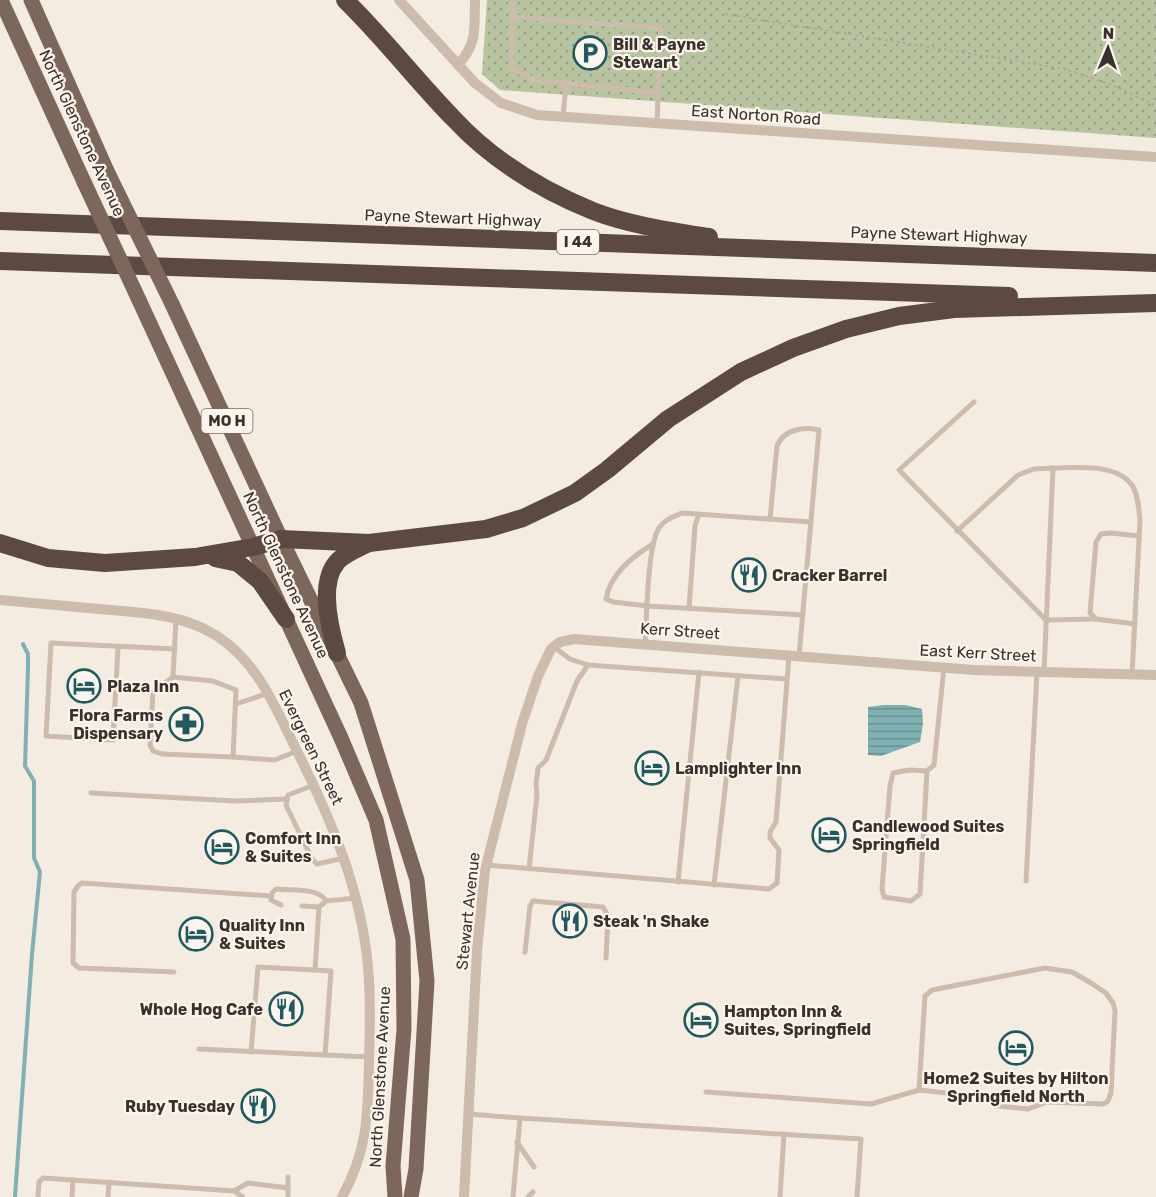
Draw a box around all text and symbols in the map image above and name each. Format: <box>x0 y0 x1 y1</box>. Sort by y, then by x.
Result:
north arrow <box>1078 18 1138 78</box>
text: N <box>1102 24 1115 43</box>
parking icon: Bill & Payne Stewart <box>572 35 608 71</box>
place label: Bill & Payne Stewart <box>613 35 706 72</box>
street label: North Glenstone Avenue <box>35 47 129 219</box>
street label: East Norton Road <box>690 101 822 129</box>
street label: Payne Stewart Highway <box>364 205 542 231</box>
street label: Payne Stewart Highway <box>850 222 1028 248</box>
road number: I 44 <box>557 230 599 254</box>
road number: MO H <box>202 409 252 433</box>
street label: North Glenstone Avenue <box>239 489 333 661</box>
restaurant icon: Cracker Barrel <box>731 557 767 593</box>
place label: Cracker Barrel <box>772 566 887 585</box>
street label: Kerr Street <box>639 619 721 643</box>
street label: East Kerr Street <box>919 640 1037 666</box>
hotel icon: Plaza Inn <box>66 668 102 704</box>
place label: Plaza Inn <box>107 677 179 696</box>
street label: Evergreen Street <box>275 686 347 808</box>
place label: Flora Farms Dispensary <box>69 706 163 743</box>
pharmacy icon: Flora Farms Dispensary <box>168 706 204 742</box>
hotel icon: Lamplighter Inn <box>634 750 670 786</box>
place label: Lamplighter Inn <box>675 759 801 778</box>
hotel icon: Candlewood Suites Springfield <box>811 817 847 853</box>
place label: Candlewood Suites Springfield <box>852 817 1005 854</box>
hotel icon: Comfort Inn & Suites <box>204 829 240 865</box>
place label: Comfort Inn & Suites <box>245 829 341 866</box>
street label: Stewart Avenue <box>452 851 484 971</box>
restaurant icon: Steak 'n Shake <box>552 903 588 939</box>
place label: Steak 'n Shake <box>593 912 709 931</box>
hotel icon: Quality Inn & Suites <box>178 916 214 952</box>
place label: Quality Inn & Suites <box>219 916 305 953</box>
street label: North Glenstone Avenue <box>366 986 394 1168</box>
restaurant icon: Whole Hog Cafe <box>268 991 304 1027</box>
place label: Whole Hog Cafe <box>140 1000 263 1019</box>
hotel icon: Hampton Inn & Suites, Springfield <box>683 1002 719 1038</box>
place label: Hampton Inn & Suites, Springfield <box>724 1002 871 1039</box>
hotel icon: Home2 Suites by Hilton Springfield North <box>998 1030 1034 1066</box>
place label: Home2 Suites by Hilton Springfield North <box>923 1069 1109 1106</box>
restaurant icon: Ruby Tuesday <box>240 1088 276 1124</box>
place label: Ruby Tuesday <box>125 1097 235 1116</box>

